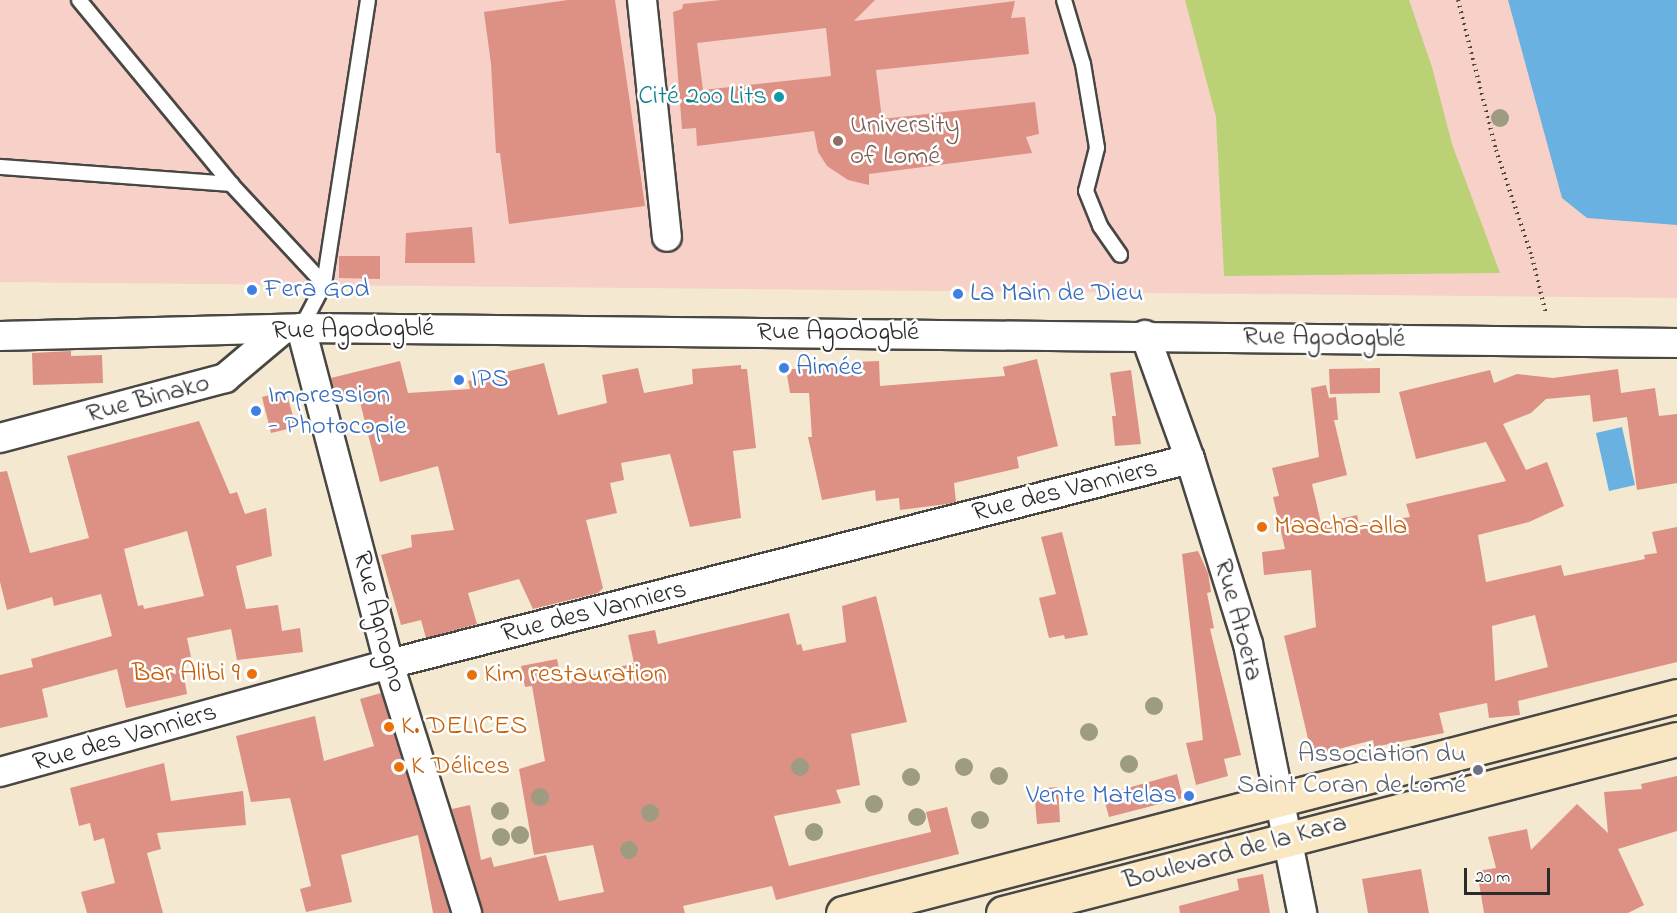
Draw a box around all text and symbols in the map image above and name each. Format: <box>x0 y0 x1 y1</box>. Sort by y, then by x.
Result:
place label: Cité 200 Lits <box>638 81 767 113</box>
marker: Cité 200 Lits <box>772 90 786 104</box>
place label: University of Lomé <box>850 109 960 172</box>
marker: University of Lomé <box>831 134 845 148</box>
place label: Fera God <box>264 274 369 306</box>
place label: La Main de Dieu <box>970 278 1143 310</box>
marker: Fera God <box>245 283 259 297</box>
marker: La Main de Dieu <box>951 287 965 301</box>
street label: Rue Agodogblé <box>272 312 434 348</box>
street label: Rue Agodogblé <box>757 317 919 349</box>
street label: Rue Agodogblé <box>1243 320 1405 356</box>
place label: Aimée <box>796 352 863 384</box>
marker: Aimée <box>777 361 791 375</box>
place label: IPS <box>471 364 509 396</box>
street label: Rue Binako <box>83 367 213 431</box>
marker: IPS <box>452 373 466 387</box>
place label: Impression - Photocopie <box>268 379 407 442</box>
marker: Impression - Photocopie <box>249 404 263 418</box>
street label: Rue des Vanniers <box>969 452 1161 530</box>
place label: Maacha-alla <box>1274 511 1407 543</box>
marker: Maacha-alla <box>1255 520 1269 534</box>
street label: Rue Agnogno <box>345 548 413 696</box>
street label: Rue Atoeta <box>1206 556 1270 684</box>
street label: Rue des Vanniers <box>498 573 690 651</box>
place label: Bar Alibi 9 <box>132 658 240 690</box>
place label: Kim restauration <box>484 659 667 691</box>
marker: Bar Alibi 9 <box>245 667 259 681</box>
marker: Kim restauration <box>465 668 479 682</box>
street label: Rue des Vanniers <box>29 696 221 780</box>
place label: K. DELICES <box>401 711 527 743</box>
marker: K. DELICES <box>382 720 396 734</box>
place label: Association du Saint Coran de Lomé <box>1237 738 1466 801</box>
place label: K Délices <box>411 751 510 783</box>
marker: K Délices <box>392 760 406 774</box>
marker: Association du Saint Coran de Lomé <box>1471 763 1485 777</box>
place label: Vente Matelas <box>1026 780 1177 812</box>
marker: Vente Matelas <box>1182 789 1196 803</box>
street label: Boulevard de la Kara <box>1120 807 1350 897</box>
scale bar <box>1467 856 1552 894</box>
text: 20 m <box>1475 865 1510 891</box>

